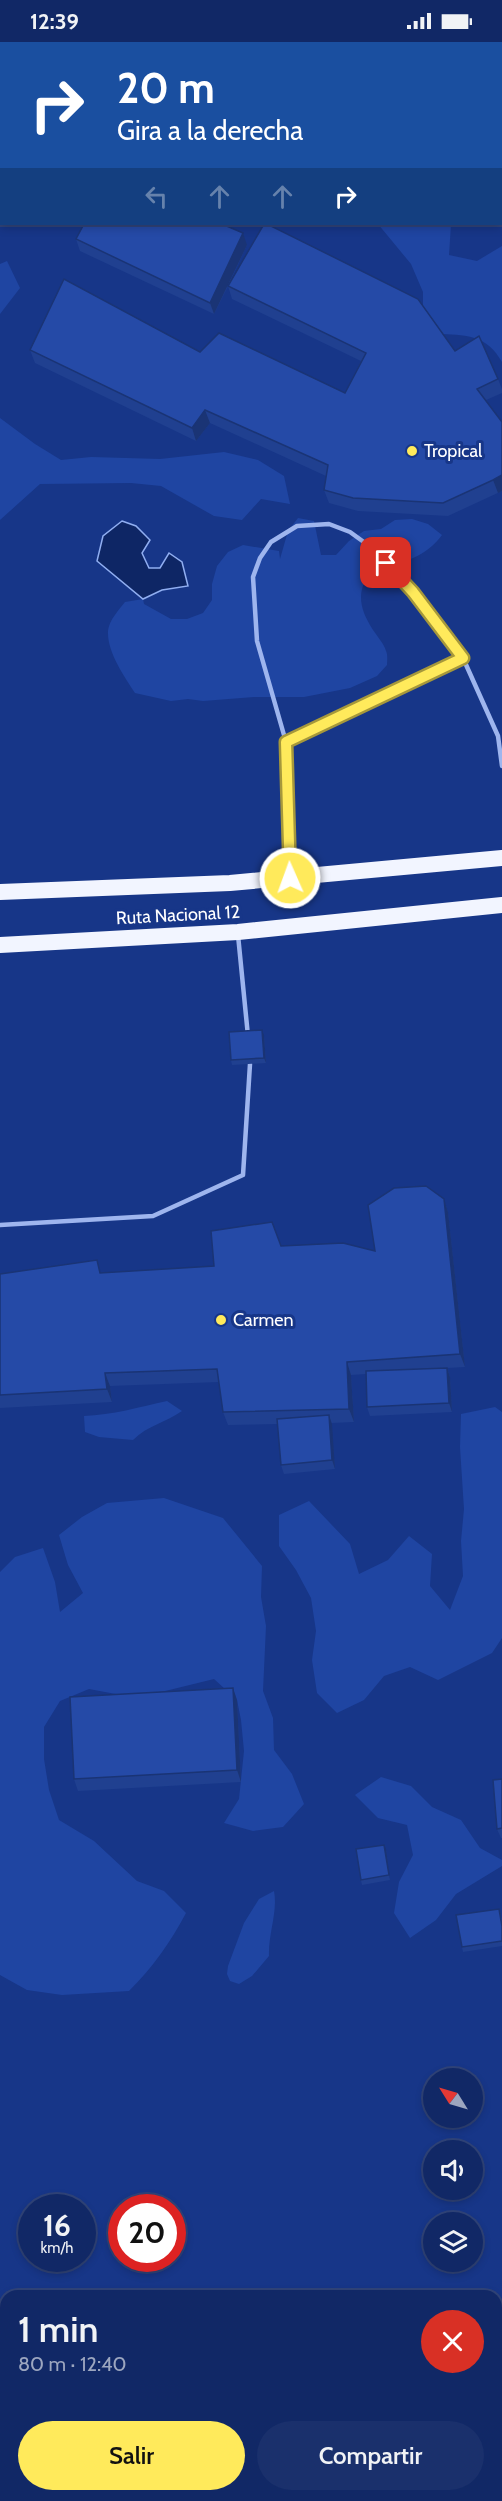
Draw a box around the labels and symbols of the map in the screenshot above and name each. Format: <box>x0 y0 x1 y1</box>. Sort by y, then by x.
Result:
place label: Tropical <box>424 440 483 462</box>
marker: Tropical <box>405 444 419 458</box>
pin <box>360 537 411 588</box>
position arrow <box>258 846 322 910</box>
street label: Ruta Nacional 12 <box>115 901 241 929</box>
place label: Carmen <box>233 1309 293 1331</box>
marker: Carmen <box>214 1313 228 1327</box>
north arrow <box>423 2068 483 2128</box>
speed limit sign: 20 <box>108 2194 186 2272</box>

